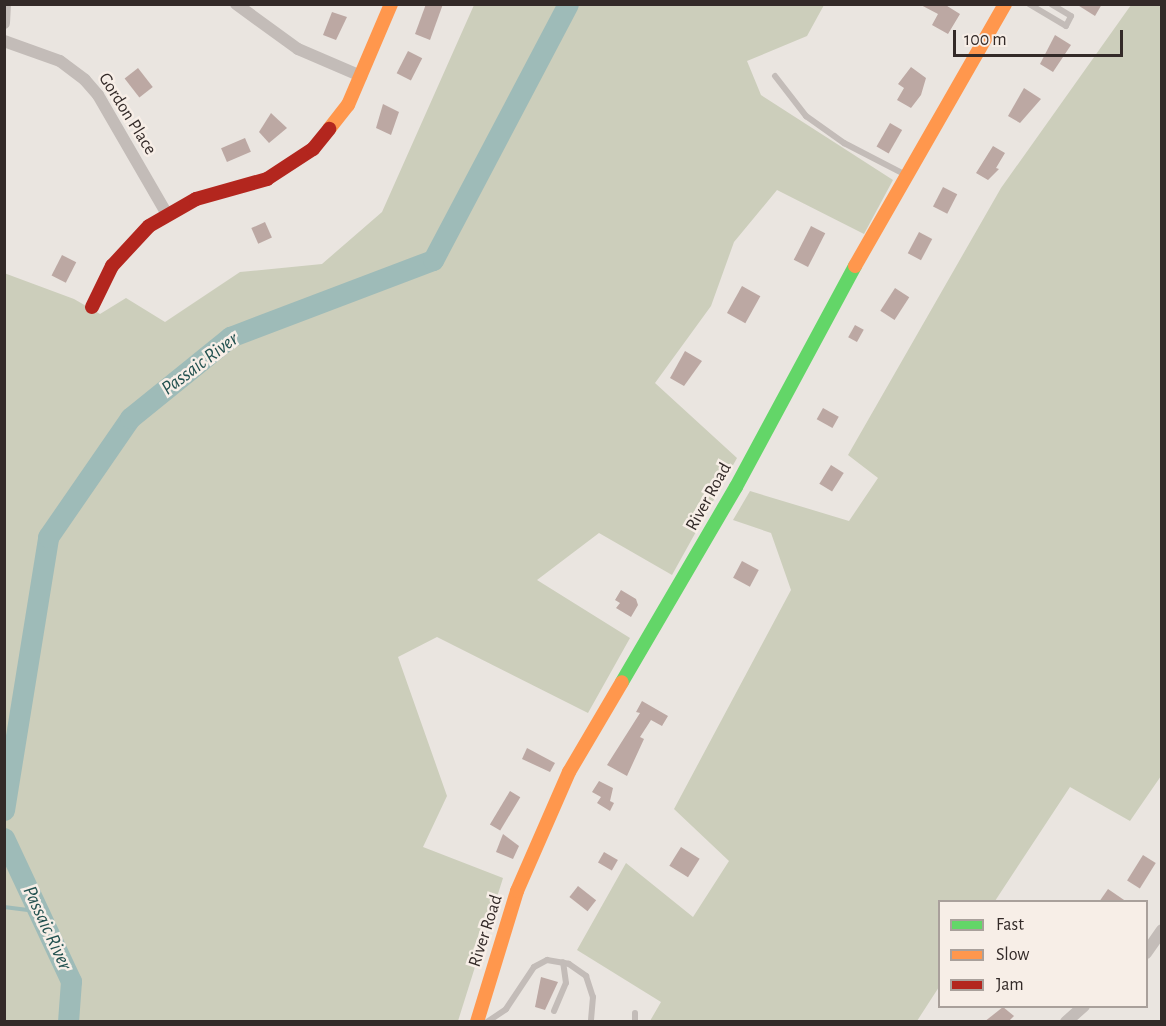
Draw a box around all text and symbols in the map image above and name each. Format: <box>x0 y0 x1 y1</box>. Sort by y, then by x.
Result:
scale bar <box>956 18 1126 56</box>
text: 100 m <box>964 31 1007 49</box>
street label: Gordon Place <box>93 69 161 159</box>
water label: Passaic River <box>157 327 243 401</box>
street label: River Road <box>681 459 737 535</box>
water label: Passaic River <box>17 882 77 974</box>
street label: River Road <box>464 892 508 970</box>
legend <box>938 900 1148 1008</box>
text: Fast <box>996 916 1024 934</box>
text: Slow <box>996 946 1029 964</box>
text: Jam <box>996 976 1024 994</box>

